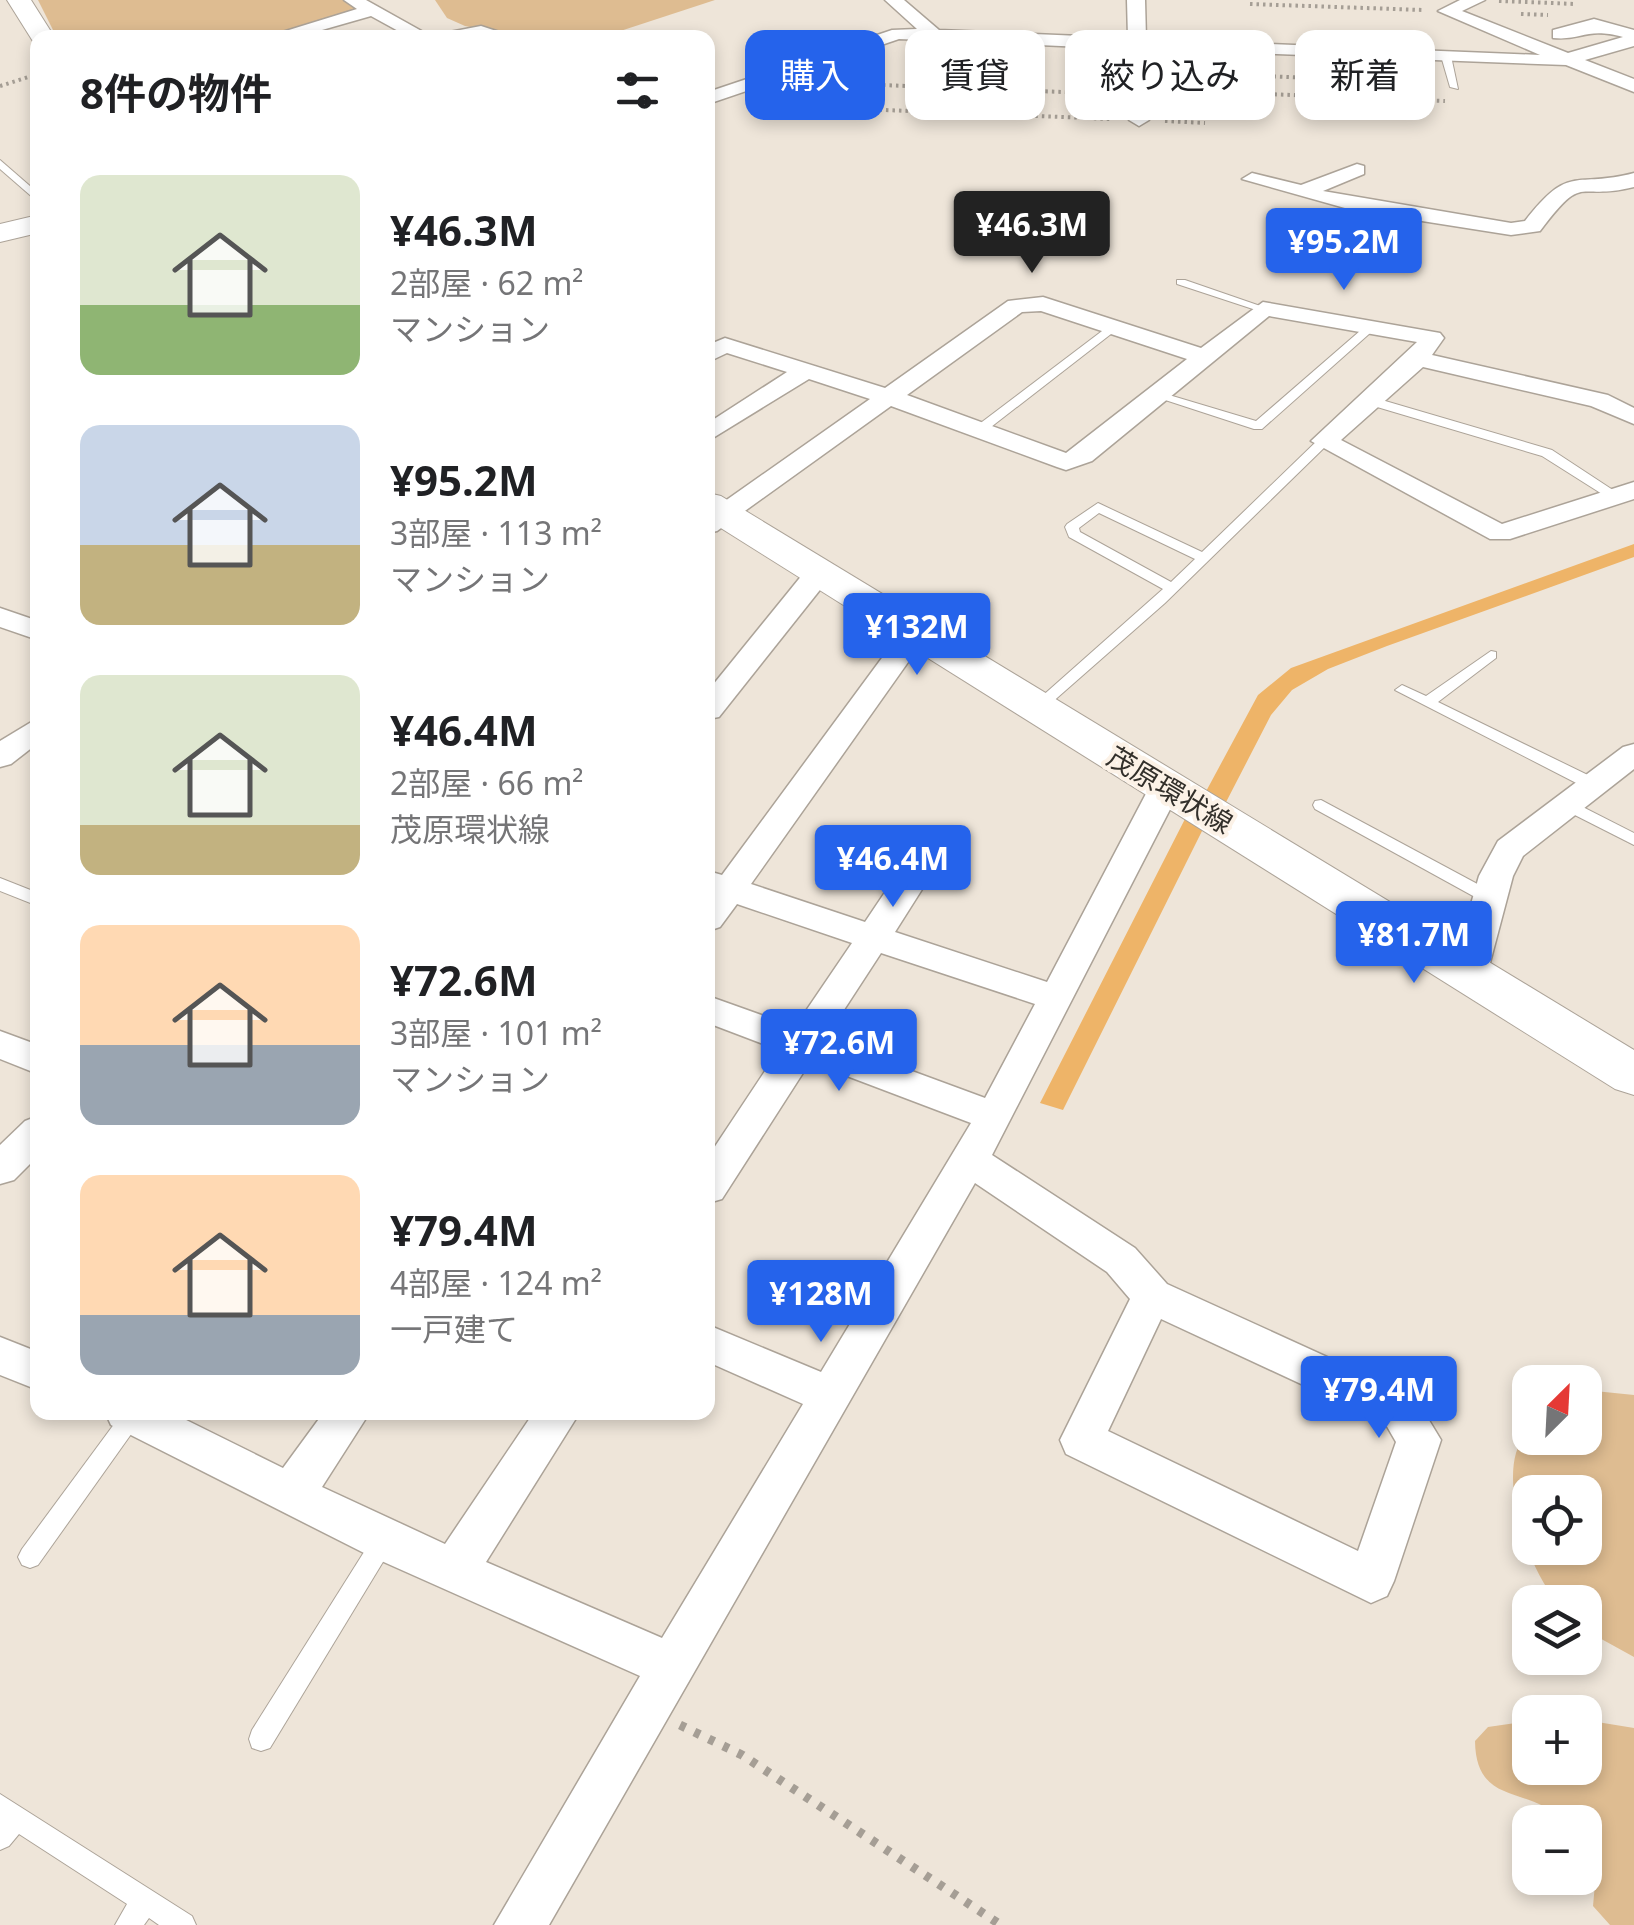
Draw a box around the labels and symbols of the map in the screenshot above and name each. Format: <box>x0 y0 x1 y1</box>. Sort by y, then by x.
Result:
pin: ¥46.3M <box>951 191 1113 276</box>
pin: ¥95.2M <box>1263 208 1425 293</box>
pin: ¥132M <box>847 593 987 678</box>
street label: 茂原環状線 <box>1101 737 1240 841</box>
pin: ¥46.4M <box>812 825 974 910</box>
pin: ¥81.7M <box>1333 901 1495 986</box>
pin: ¥72.6M <box>758 1009 920 1094</box>
pin: ¥128M <box>751 1260 891 1345</box>
pin: ¥79.4M <box>1298 1356 1460 1441</box>
north arrow <box>1512 1365 1602 1455</box>

